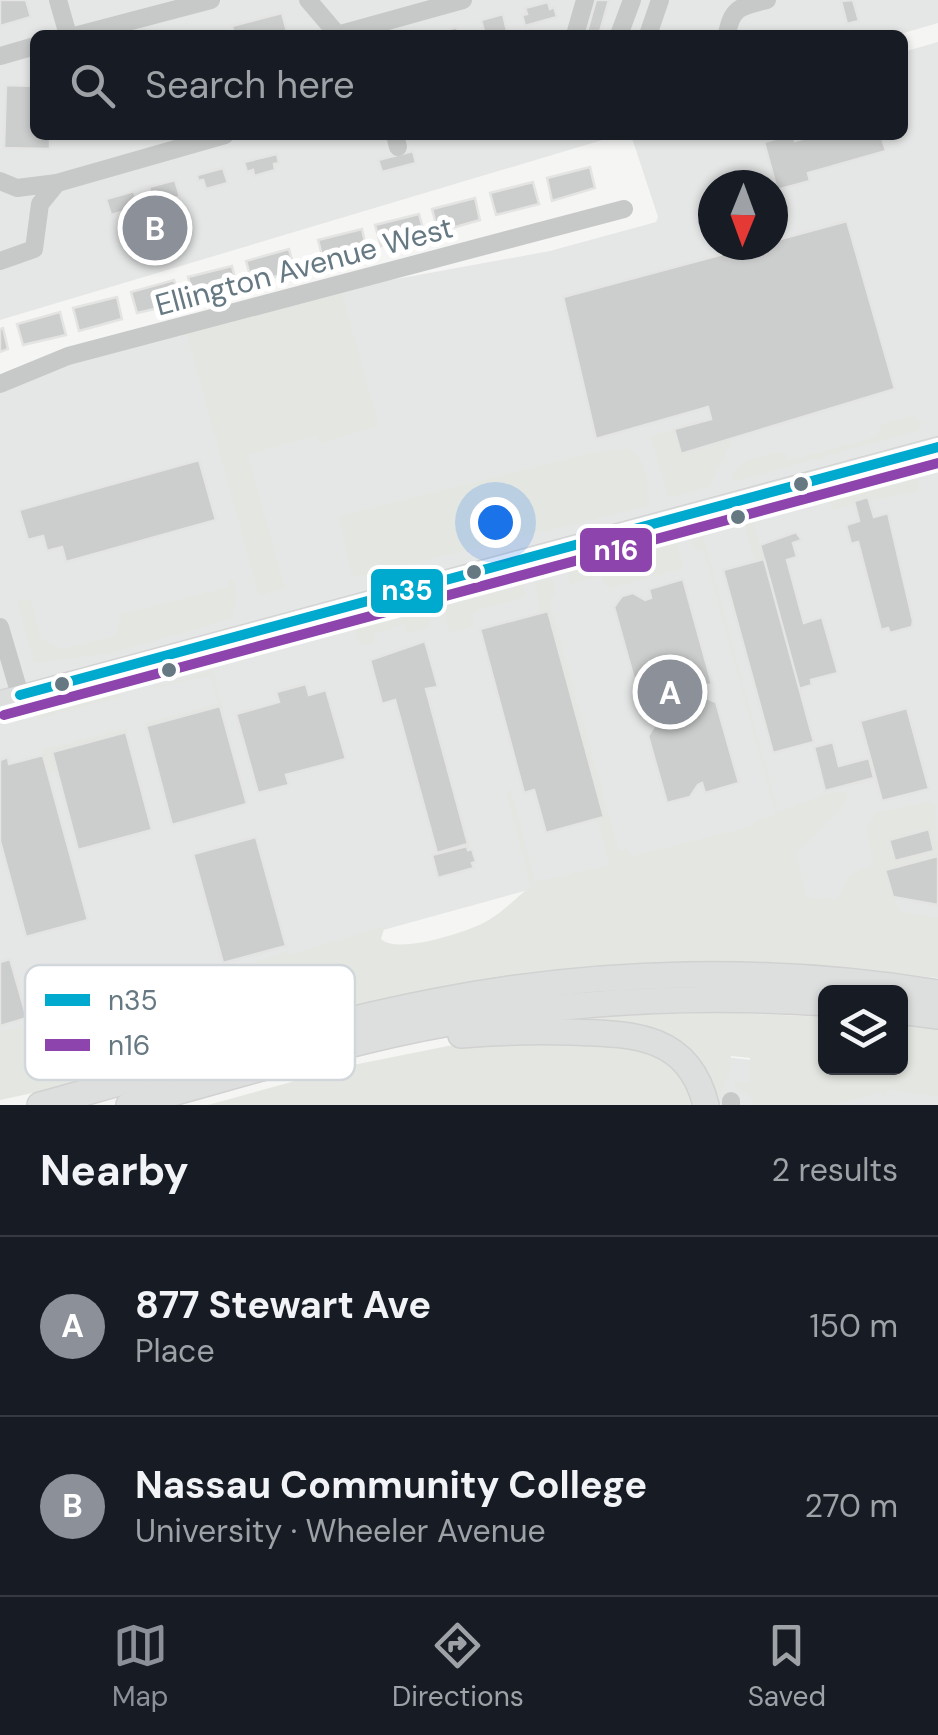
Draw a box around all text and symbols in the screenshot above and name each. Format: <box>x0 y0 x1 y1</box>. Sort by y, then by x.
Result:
search box <box>30 30 908 140</box>
icon: search <box>65 58 120 113</box>
text: Search here <box>145 60 355 110</box>
north arrow <box>698 170 788 260</box>
pin: B <box>122 190 188 266</box>
street label: Ellington Avenue West <box>151 208 457 324</box>
unlabelled marker <box>791 474 811 494</box>
your location <box>470 497 521 548</box>
unlabelled marker <box>728 507 748 527</box>
line badge: n16 <box>578 526 654 574</box>
text: n16 <box>593 532 639 569</box>
unlabelled marker <box>464 562 484 582</box>
line badge: n35 <box>369 567 445 615</box>
text: n35 <box>381 572 433 609</box>
pin: A <box>638 654 702 730</box>
unlabelled marker <box>159 660 179 680</box>
unlabelled marker <box>52 674 72 694</box>
legend <box>25 965 355 1080</box>
text: n35 <box>108 982 158 1019</box>
map controls <box>818 985 908 1075</box>
button: layers <box>818 985 908 1075</box>
text: n16 <box>108 1027 150 1064</box>
text: Nearby <box>40 1143 189 1198</box>
text: 2 results <box>772 1149 898 1191</box>
text: 877 Stewart Ave <box>135 1280 431 1330</box>
text: A <box>61 1305 84 1347</box>
text: 150 m <box>810 1305 898 1347</box>
text: Place <box>135 1330 215 1372</box>
text: Nassau Community College <box>135 1460 647 1510</box>
text: B <box>62 1485 83 1527</box>
text: 270 m <box>805 1485 898 1527</box>
text: University · Wheeler Avenue <box>135 1510 546 1552</box>
tab: Map <box>112 1618 168 1715</box>
tab: Directions <box>392 1618 524 1715</box>
tab: Saved <box>748 1618 826 1715</box>

